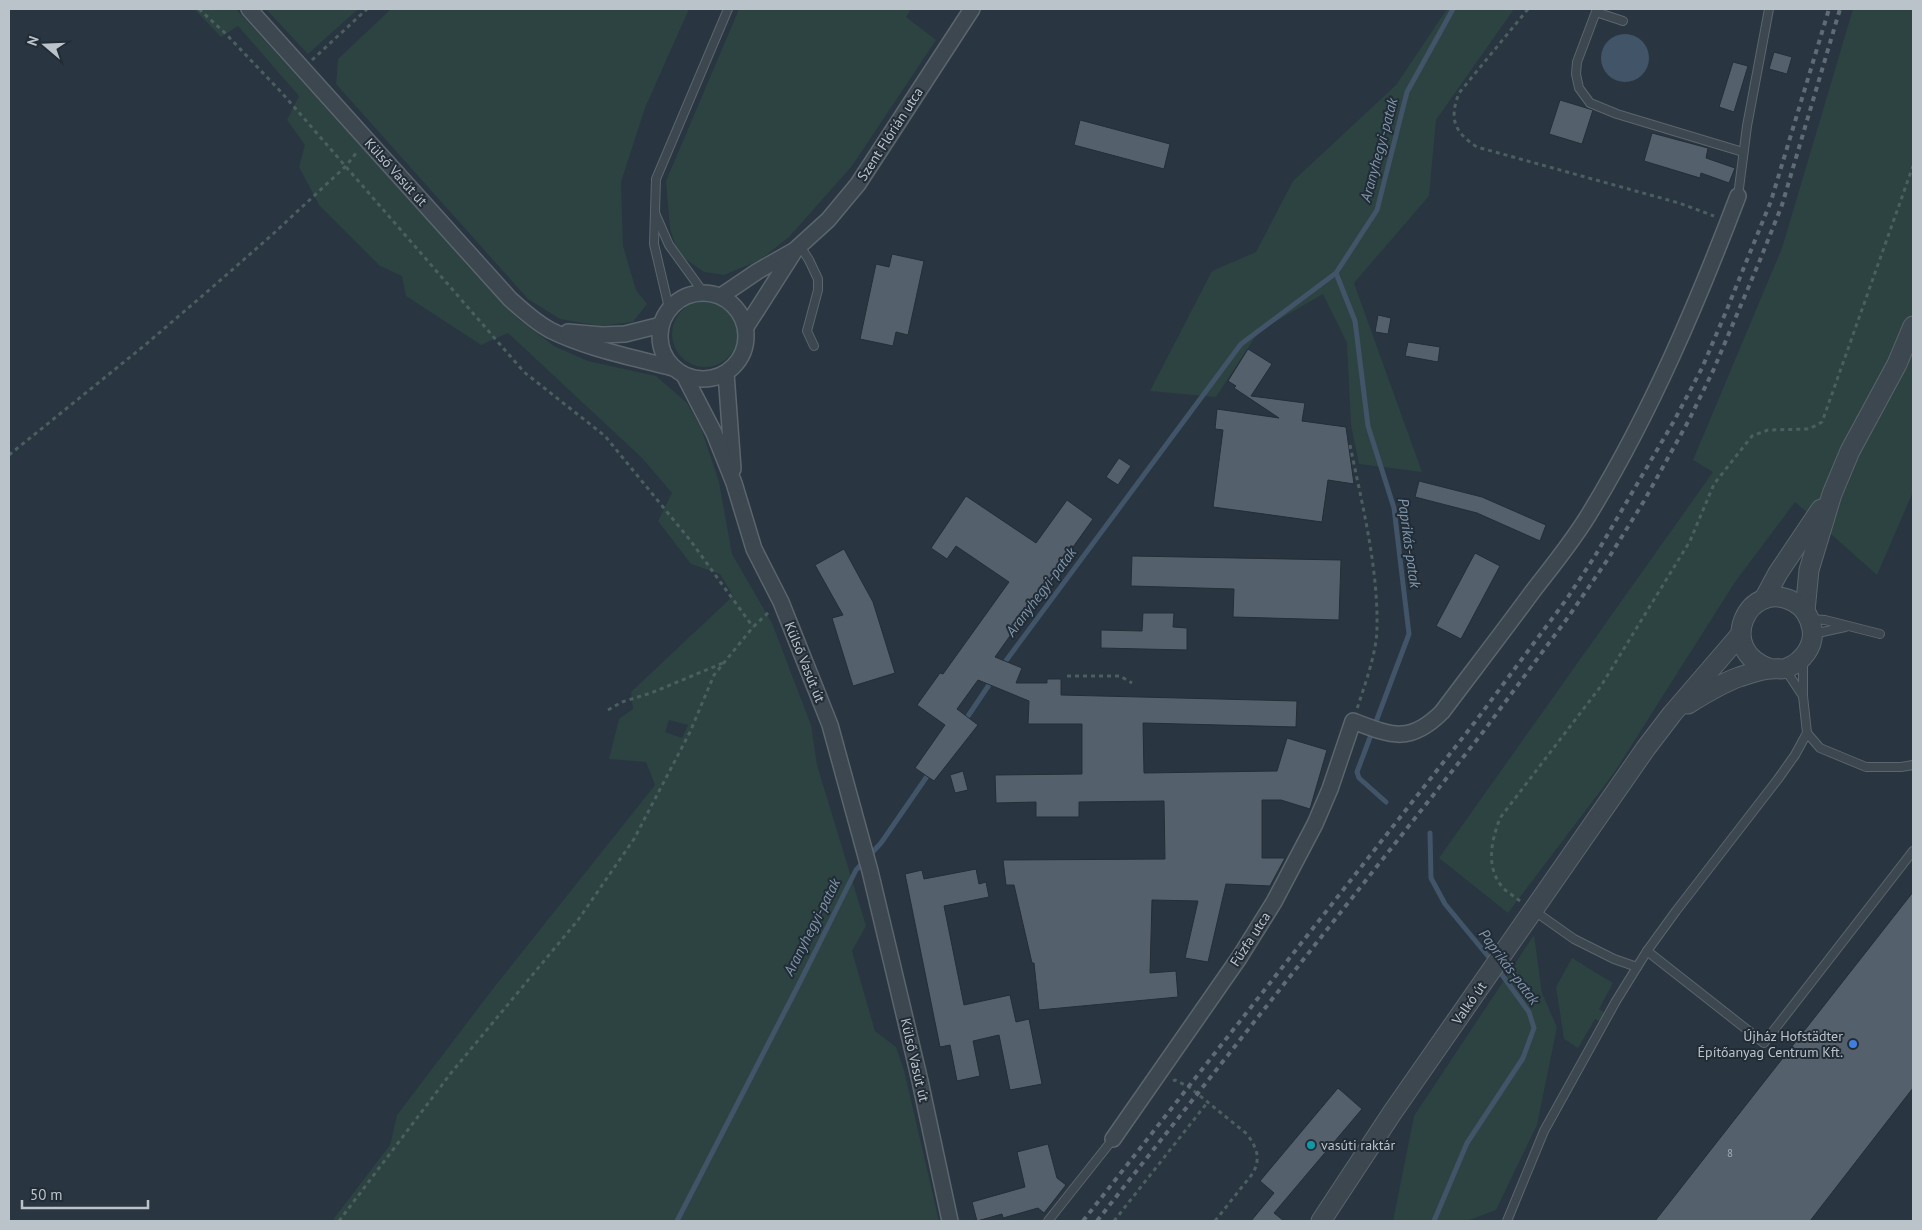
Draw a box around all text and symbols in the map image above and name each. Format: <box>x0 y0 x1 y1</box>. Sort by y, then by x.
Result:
north arrow <box>20 20 70 70</box>
text: N <box>23 33 43 48</box>
street label: Szent Flórián utca <box>853 84 927 184</box>
water label: Aranyhegyi-patak <box>1355 95 1402 205</box>
street label: Külső Vasút út <box>361 134 431 210</box>
water label: Paprikás-patak <box>1394 497 1425 590</box>
water label: Aranyhegyi-patak <box>1000 542 1081 641</box>
street label: Külső Vasút út <box>781 619 829 705</box>
water label: Aranyhegyi-patak <box>778 874 845 979</box>
street label: Fűzfa utca <box>1226 908 1274 970</box>
water label: Paprikás-patak <box>1475 925 1545 1009</box>
street label: Valkó út <box>1447 978 1490 1029</box>
street label: Külső Vasút út <box>897 1016 933 1104</box>
place label: Újház Hofstädter Építőanyag Centrum Kft. <box>1698 1027 1843 1061</box>
marker: Újház Hofstädter Építőanyag Centrum Kft. <box>1847 1038 1859 1050</box>
place label: vasúti raktár <box>1321 1136 1395 1154</box>
marker: vasúti raktár <box>1305 1139 1317 1151</box>
house number: 8 <box>1727 1146 1733 1160</box>
scale bar <box>22 1178 149 1210</box>
text: 50 m <box>30 1185 63 1204</box>

